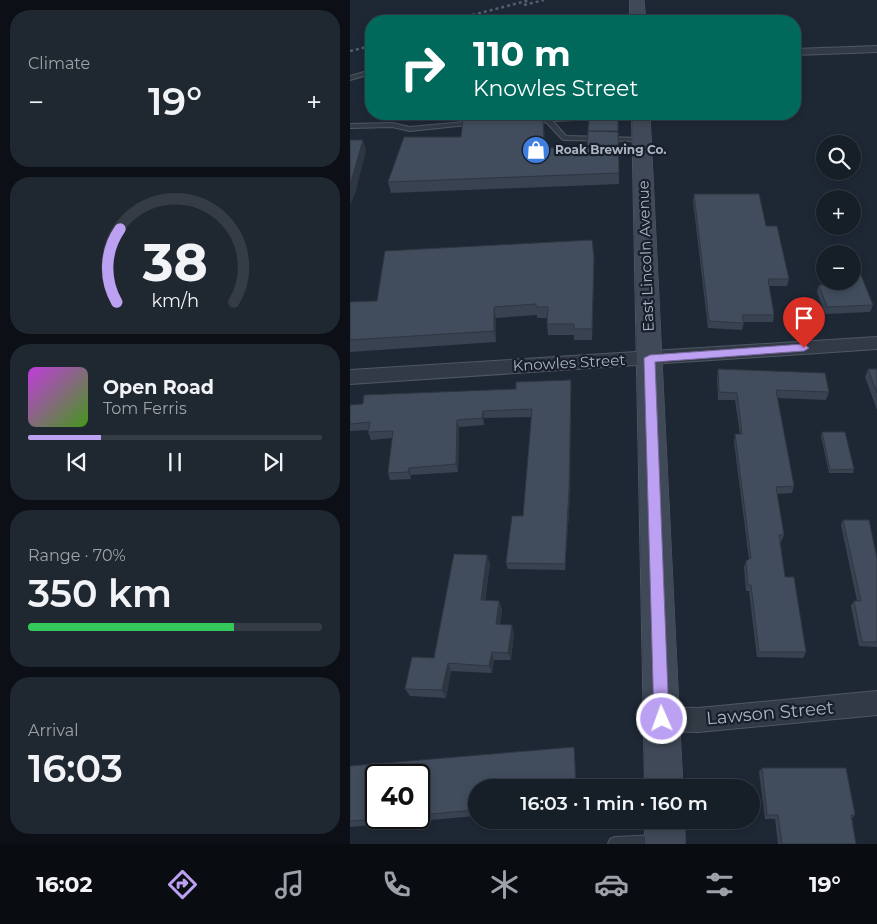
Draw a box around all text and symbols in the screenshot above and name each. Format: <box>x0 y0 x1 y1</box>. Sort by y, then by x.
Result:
text: 110 m <box>473 32 571 75</box>
icon: right <box>390 35 455 100</box>
text: Climate <box>28 54 90 73</box>
text: Knowles Street <box>473 75 638 102</box>
text: 19° <box>148 78 202 125</box>
text: − <box>28 85 44 119</box>
text: + <box>306 85 322 119</box>
shop icon: Roak Brewing Co. <box>521 135 551 165</box>
map controls <box>816 135 861 290</box>
button: search <box>816 135 861 180</box>
place label: Roak Brewing Co. <box>555 142 666 157</box>
street label: East Lincoln Avenue <box>633 180 658 332</box>
button: + <box>816 190 861 235</box>
text: 38 <box>141 231 208 294</box>
button: − <box>816 245 861 290</box>
text: km/h <box>151 290 199 311</box>
pin <box>783 297 825 348</box>
icon: arrive <box>790 304 818 332</box>
street label: Knowles Street <box>512 350 626 375</box>
text: Open Road <box>103 376 214 399</box>
text: Tom Ferris <box>103 399 187 418</box>
icon: previous <box>63 448 91 476</box>
icon: pause <box>161 448 189 476</box>
icon: next <box>259 448 287 476</box>
text: Range · 70% <box>28 546 126 565</box>
text: 350 km <box>28 570 172 617</box>
position arrow <box>635 692 687 744</box>
street label: Lawson Street <box>705 696 835 730</box>
text: Arrival <box>28 721 78 740</box>
text: 16:03 <box>28 745 123 792</box>
speed limit sign: 40 <box>365 764 430 829</box>
text: 16:03 · 1 min · 160 m <box>520 792 708 815</box>
icon: directions <box>165 867 200 902</box>
icon: music <box>272 867 307 902</box>
icon: phone <box>379 867 414 902</box>
icon: climate <box>487 867 522 902</box>
icon: car <box>594 867 629 902</box>
icon: filters <box>702 867 737 902</box>
text: 16:02 <box>36 871 92 898</box>
text: 19° <box>809 871 841 898</box>

